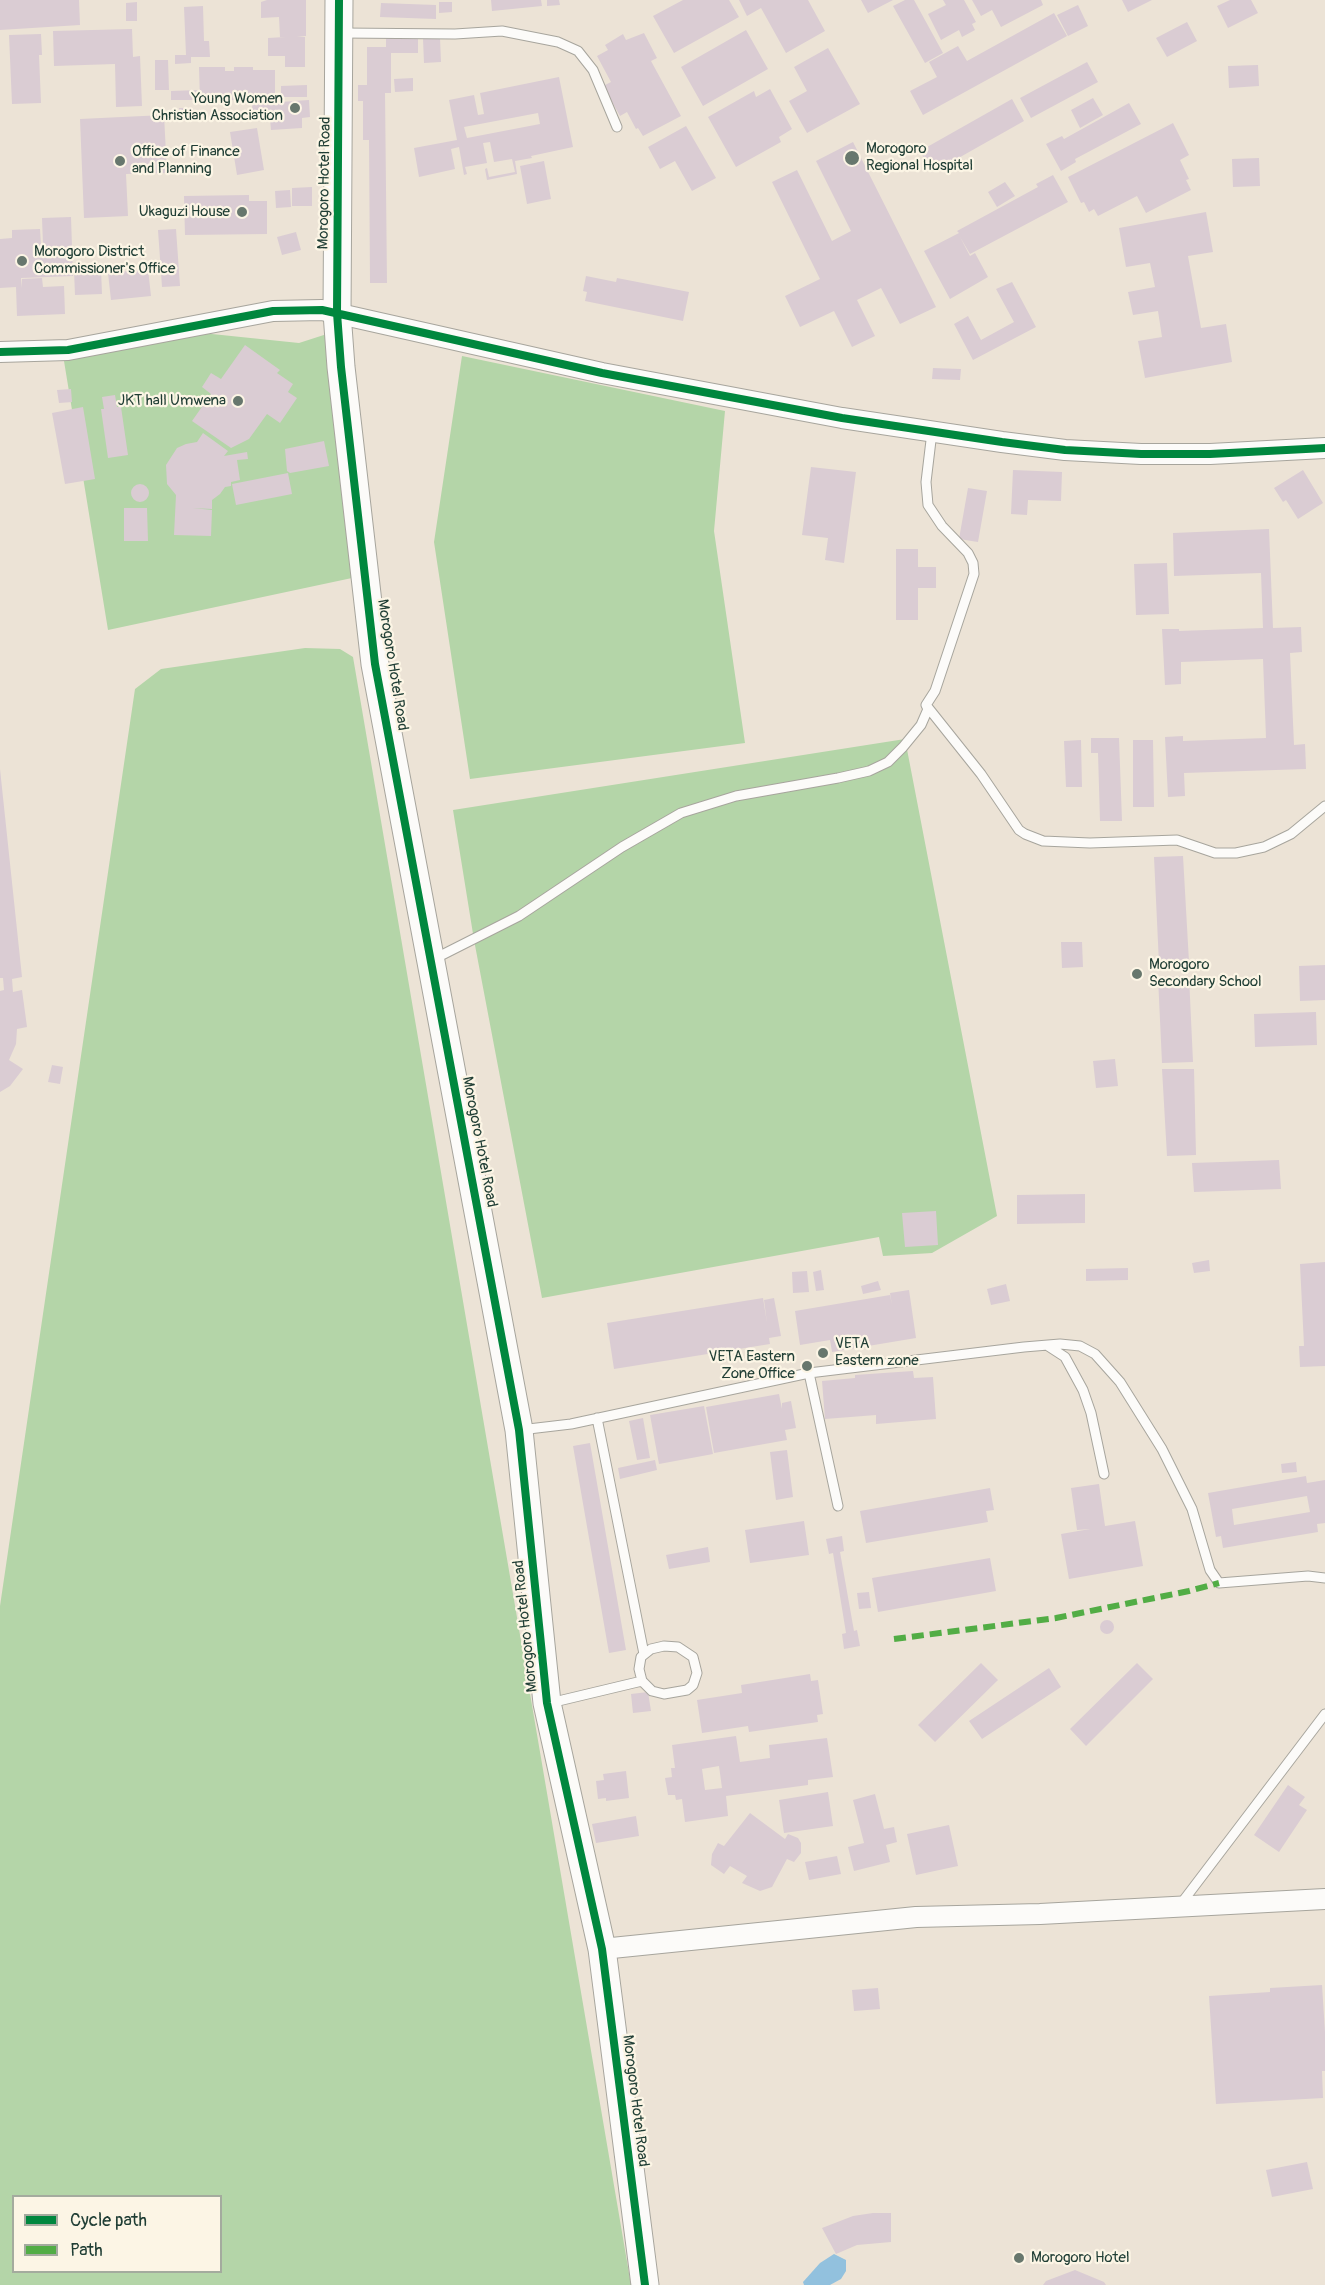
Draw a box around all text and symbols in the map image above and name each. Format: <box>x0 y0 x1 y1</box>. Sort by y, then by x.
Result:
place label: Young Women Christian Association <box>152 90 283 125</box>
marker: Young Women Christian Association <box>288 101 302 115</box>
street label: Morogoro Hotel Road <box>315 116 335 250</box>
place label: Morogoro Regional Hospital <box>866 140 973 175</box>
place label: Office of Finance and Planning <box>132 143 240 178</box>
marker: Morogoro Regional Hospital <box>843 149 861 167</box>
marker: Office of Finance and Planning <box>113 154 127 168</box>
place label: Ukaguzi House <box>139 203 230 221</box>
marker: Ukaguzi House <box>235 205 249 219</box>
place label: Morogoro District Commissioner's Office <box>34 243 175 278</box>
marker: Morogoro District Commissioner's Office <box>15 254 29 268</box>
place label: JKT hall Umwena <box>118 392 226 410</box>
marker: JKT hall Umwena <box>231 394 245 408</box>
street label: Morogoro Hotel Road <box>373 598 411 732</box>
place label: Morogoro Secondary School <box>1149 956 1262 991</box>
marker: Morogoro Secondary School <box>1130 967 1144 981</box>
street label: Morogoro Hotel Road <box>457 1075 501 1209</box>
place label: VETA Eastern zone <box>835 1335 919 1370</box>
marker: VETA Eastern zone <box>816 1346 830 1360</box>
place label: VETA Eastern Zone Office <box>709 1348 795 1383</box>
marker: VETA Eastern Zone Office <box>800 1359 814 1373</box>
street label: Morogoro Hotel Road <box>510 1559 542 1693</box>
street label: Morogoro Hotel Road <box>618 2034 652 2168</box>
legend <box>12 2195 222 2273</box>
text: Cycle path <box>70 2209 147 2232</box>
text: Path <box>70 2239 103 2262</box>
place label: Morogoro Hotel <box>1031 2249 1129 2267</box>
marker: Morogoro Hotel <box>1012 2251 1026 2265</box>

